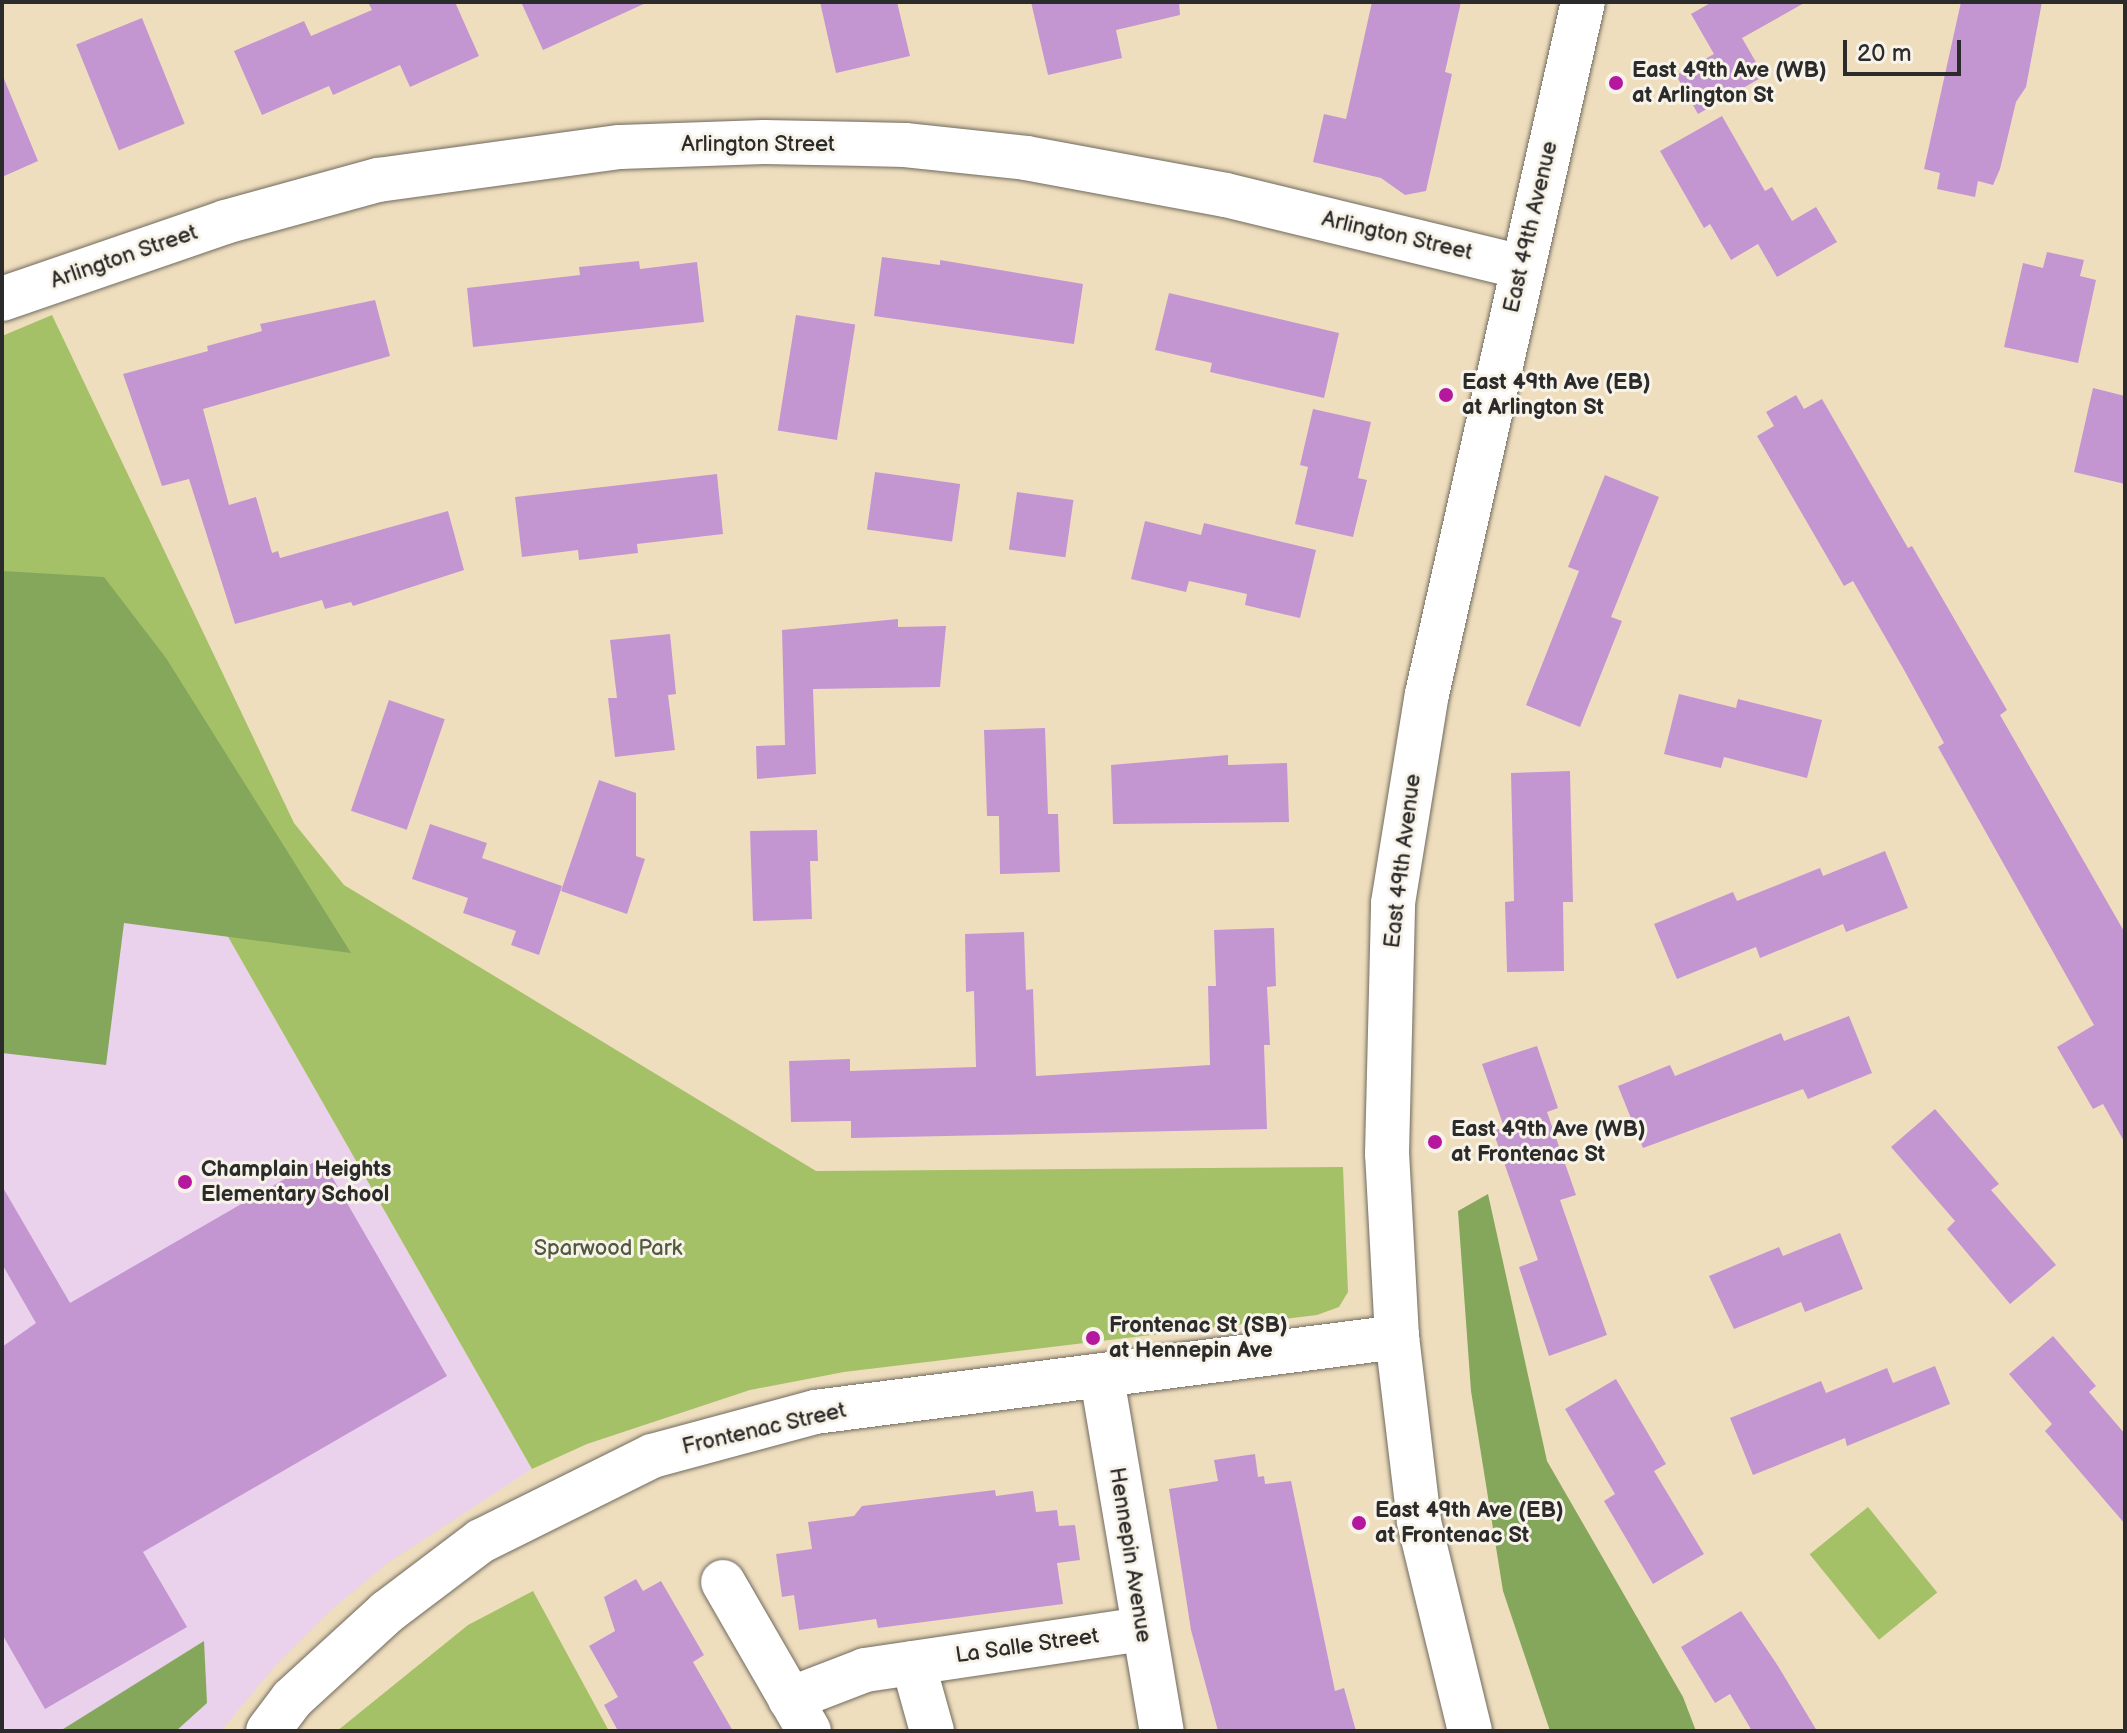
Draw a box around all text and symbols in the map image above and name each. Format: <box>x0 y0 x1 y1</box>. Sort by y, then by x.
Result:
scale bar <box>1847 24 1965 74</box>
text: 20 m <box>1857 39 1912 68</box>
place label: East 49th Ave (WB) at Arlington St <box>1632 57 1827 108</box>
marker: East 49th Ave (WB) at Arlington St <box>1607 74 1625 92</box>
street label: Arlington Street <box>681 132 835 158</box>
street label: East 49th Avenue <box>1498 139 1564 315</box>
street label: Arlington Street <box>1319 206 1475 266</box>
street label: Arlington Street <box>47 219 201 295</box>
place label: East 49th Ave (EB) at Arlington St <box>1462 369 1651 420</box>
marker: East 49th Ave (EB) at Arlington St <box>1437 386 1455 404</box>
street label: East 49th Avenue <box>1379 772 1427 950</box>
place label: East 49th Ave (WB) at Frontenac St <box>1451 1116 1646 1168</box>
marker: East 49th Ave (WB) at Frontenac St <box>1426 1133 1444 1151</box>
place label: Champlain Heights Elementary School <box>201 1156 391 1208</box>
marker: Champlain Heights Elementary School <box>176 1173 194 1191</box>
park label: Sparwood Park <box>534 1236 682 1262</box>
place label: Frontenac St (SB) at Hennepin Ave <box>1109 1312 1288 1364</box>
marker: Frontenac St (SB) at Hennepin Ave <box>1084 1329 1102 1347</box>
street label: Frontenac Street <box>679 1397 849 1461</box>
street label: Hennepin Avenue <box>1103 1465 1157 1645</box>
place label: East 49th Ave (EB) at Frontenac St <box>1375 1497 1564 1548</box>
marker: East 49th Ave (EB) at Frontenac St <box>1350 1514 1368 1532</box>
street label: La Salle Street <box>953 1623 1101 1669</box>

